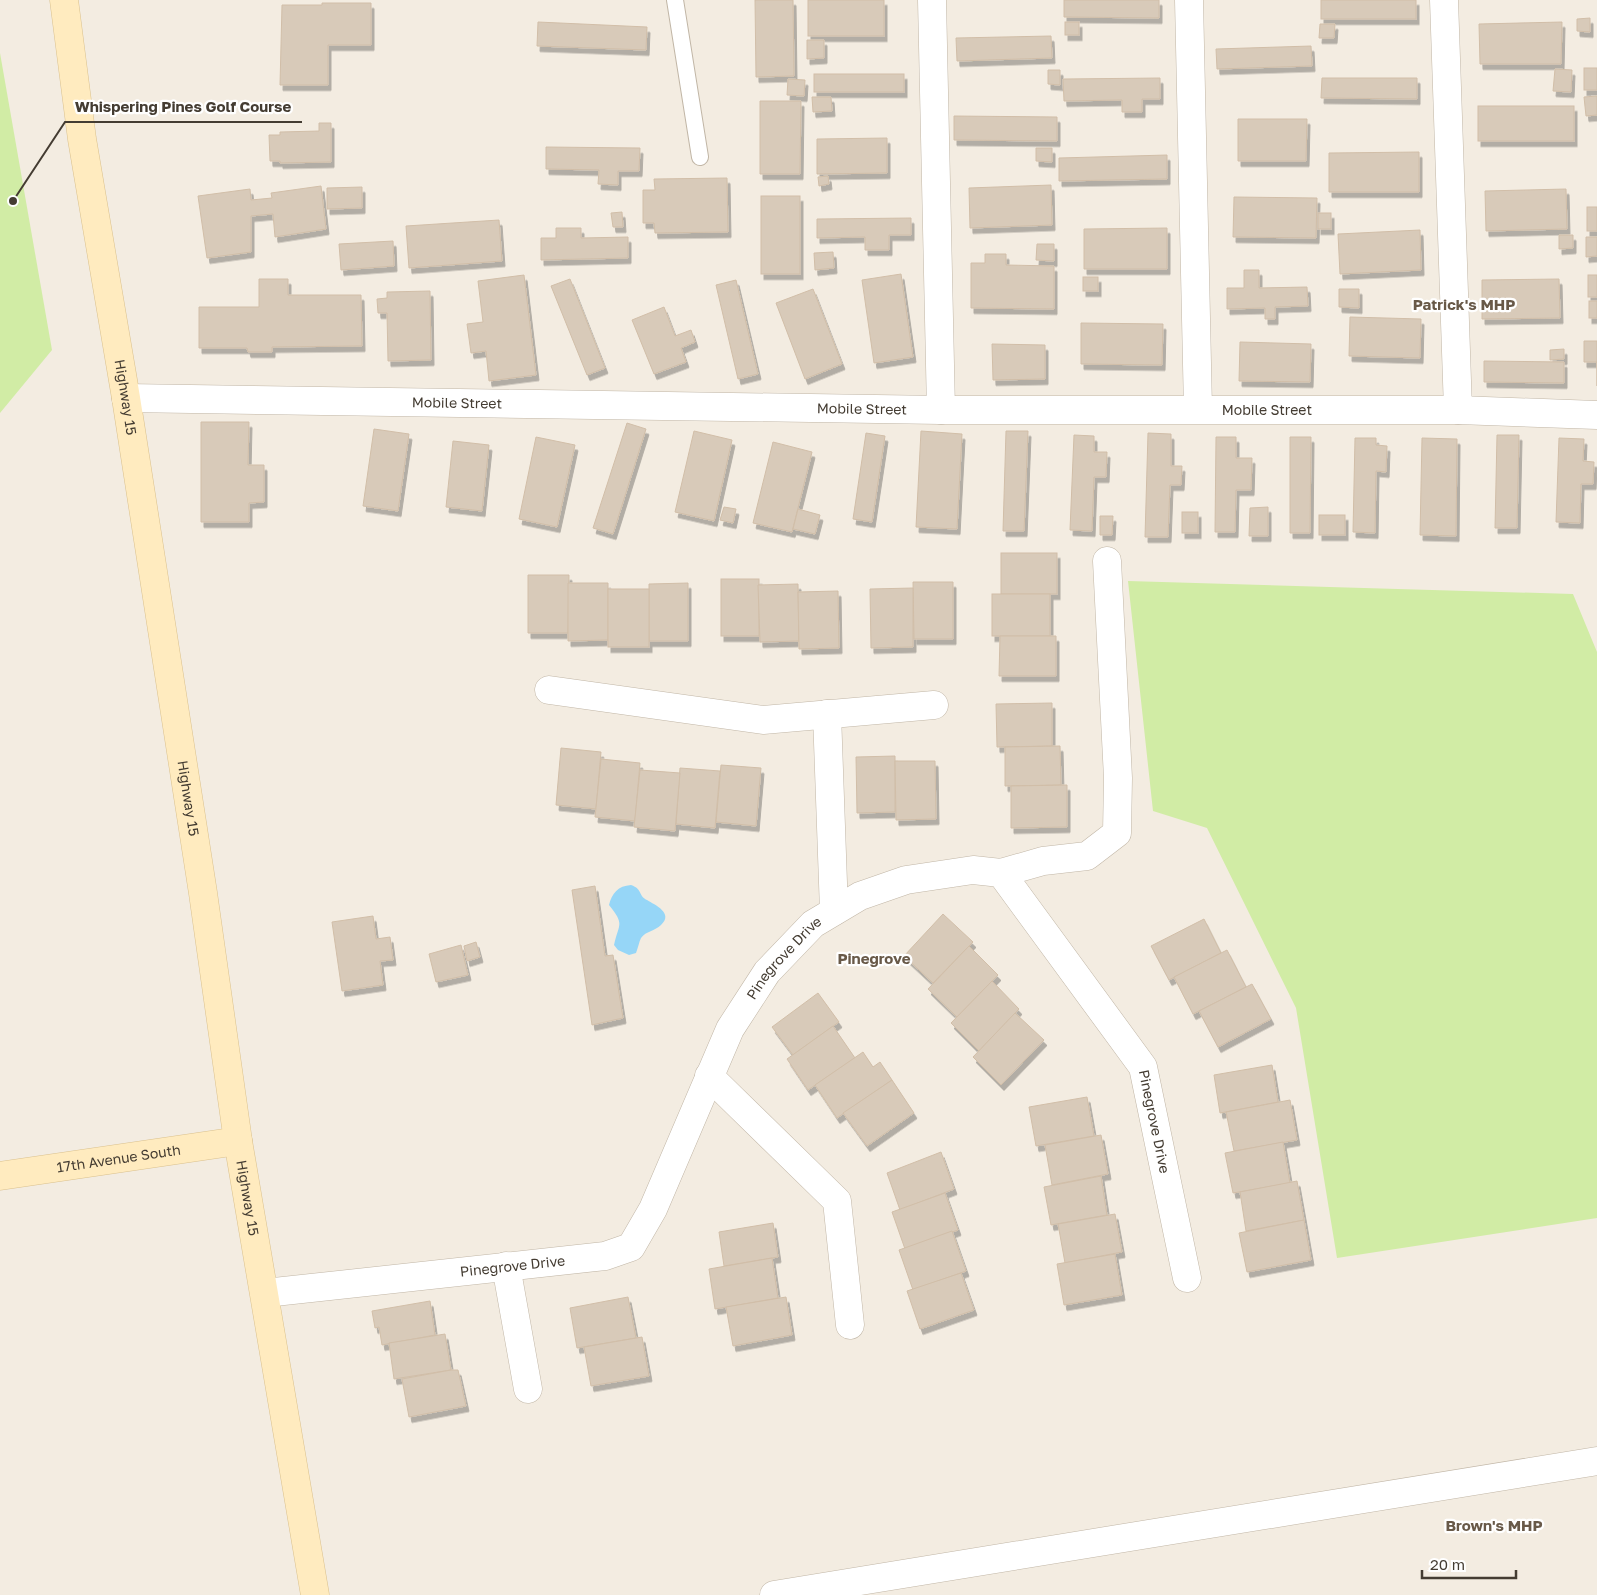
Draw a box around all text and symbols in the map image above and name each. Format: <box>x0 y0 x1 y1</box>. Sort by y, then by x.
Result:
callout: Whispering Pines Golf Course <box>65 92 302 122</box>
text: Whispering Pines Golf Course <box>75 97 291 115</box>
district label: Patrick's MHP <box>1413 295 1515 313</box>
street label: Highway 15 <box>112 358 141 436</box>
street label: Mobile Street <box>412 393 502 412</box>
street label: Mobile Street <box>817 399 907 417</box>
street label: Mobile Street <box>1222 401 1312 418</box>
street label: Highway 15 <box>174 759 203 837</box>
street label: Pinegrove Drive <box>743 912 824 1002</box>
district label: Pinegrove <box>837 949 911 967</box>
street label: Pinegrove Drive <box>1136 1068 1174 1175</box>
street label: 17th Avenue South <box>56 1141 182 1176</box>
street label: Highway 15 <box>233 1159 263 1237</box>
street label: Pinegrove Drive <box>459 1251 566 1280</box>
district label: Brown's MHP <box>1445 1516 1543 1534</box>
scale bar <box>1422 1548 1516 1580</box>
text: 20 m <box>1430 1555 1465 1573</box>

